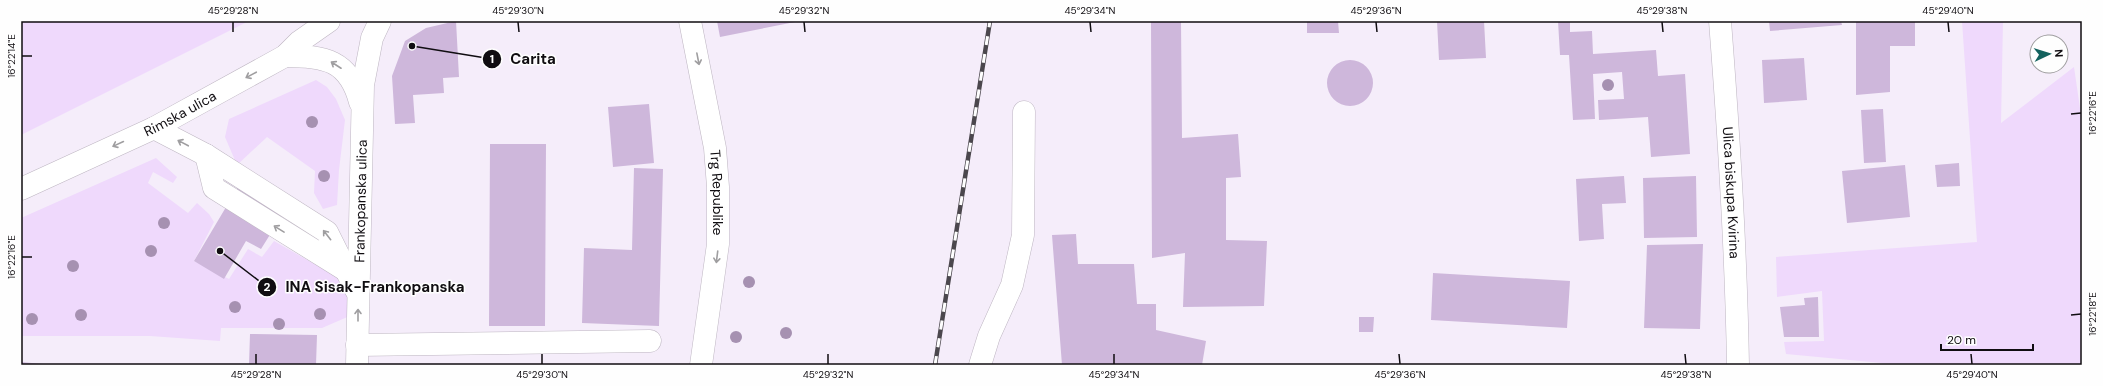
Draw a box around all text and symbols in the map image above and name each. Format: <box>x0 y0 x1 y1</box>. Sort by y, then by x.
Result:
text: 45°29'28"N <box>208 4 258 17</box>
text: 45°29'30"N <box>492 4 544 17</box>
text: 45°29'32"N <box>779 4 829 17</box>
text: 45°29'34"N <box>1065 4 1116 17</box>
text: 45°29'36"N <box>1350 4 1402 17</box>
text: 45°29'38"N <box>1637 4 1688 17</box>
text: 45°29'40"N <box>1922 4 1974 17</box>
text: 16°22'14"E <box>5 34 18 78</box>
north arrow <box>2029 34 2069 74</box>
callout: Carita <box>482 46 563 73</box>
text: Carita <box>510 49 556 69</box>
text: N <box>2052 49 2066 58</box>
text: 1 <box>490 51 494 67</box>
one-way arrow <box>694 52 702 65</box>
one-way arrow <box>331 61 342 69</box>
one-way arrow <box>245 72 257 79</box>
street label: Rimska ulica <box>141 87 219 140</box>
text: 16°22'16"E <box>2086 91 2099 135</box>
street label: Ulica biskupa Kvirina <box>1719 126 1744 259</box>
one-way arrow <box>177 138 189 146</box>
street label: Frankopanska ulica <box>350 139 371 263</box>
one-way arrow <box>113 141 125 148</box>
street label: Trg Republike <box>706 149 727 236</box>
one-way arrow <box>273 224 285 232</box>
one-way arrow <box>323 229 331 240</box>
text: 16°22'16"E <box>5 235 18 279</box>
one-way arrow <box>713 250 721 263</box>
callout: INA Sisak-Frankopanska <box>257 273 472 300</box>
text: INA Sisak-Frankopanska <box>285 277 465 297</box>
text: 2 <box>264 279 271 295</box>
text: 16°22'18"E <box>2086 292 2099 336</box>
one-way arrow <box>354 309 362 322</box>
scale bar <box>1941 326 2033 352</box>
text: 20 m <box>1947 332 1976 348</box>
text: 45°29'28"N <box>231 368 281 381</box>
text: 45°29'30"N <box>516 368 568 381</box>
text: 45°29'32"N <box>803 368 853 381</box>
text: 45°29'34"N <box>1089 368 1140 381</box>
text: 45°29'36"N <box>1374 368 1426 381</box>
text: 45°29'38"N <box>1661 368 1712 381</box>
text: 45°29'40"N <box>1946 368 1998 381</box>

